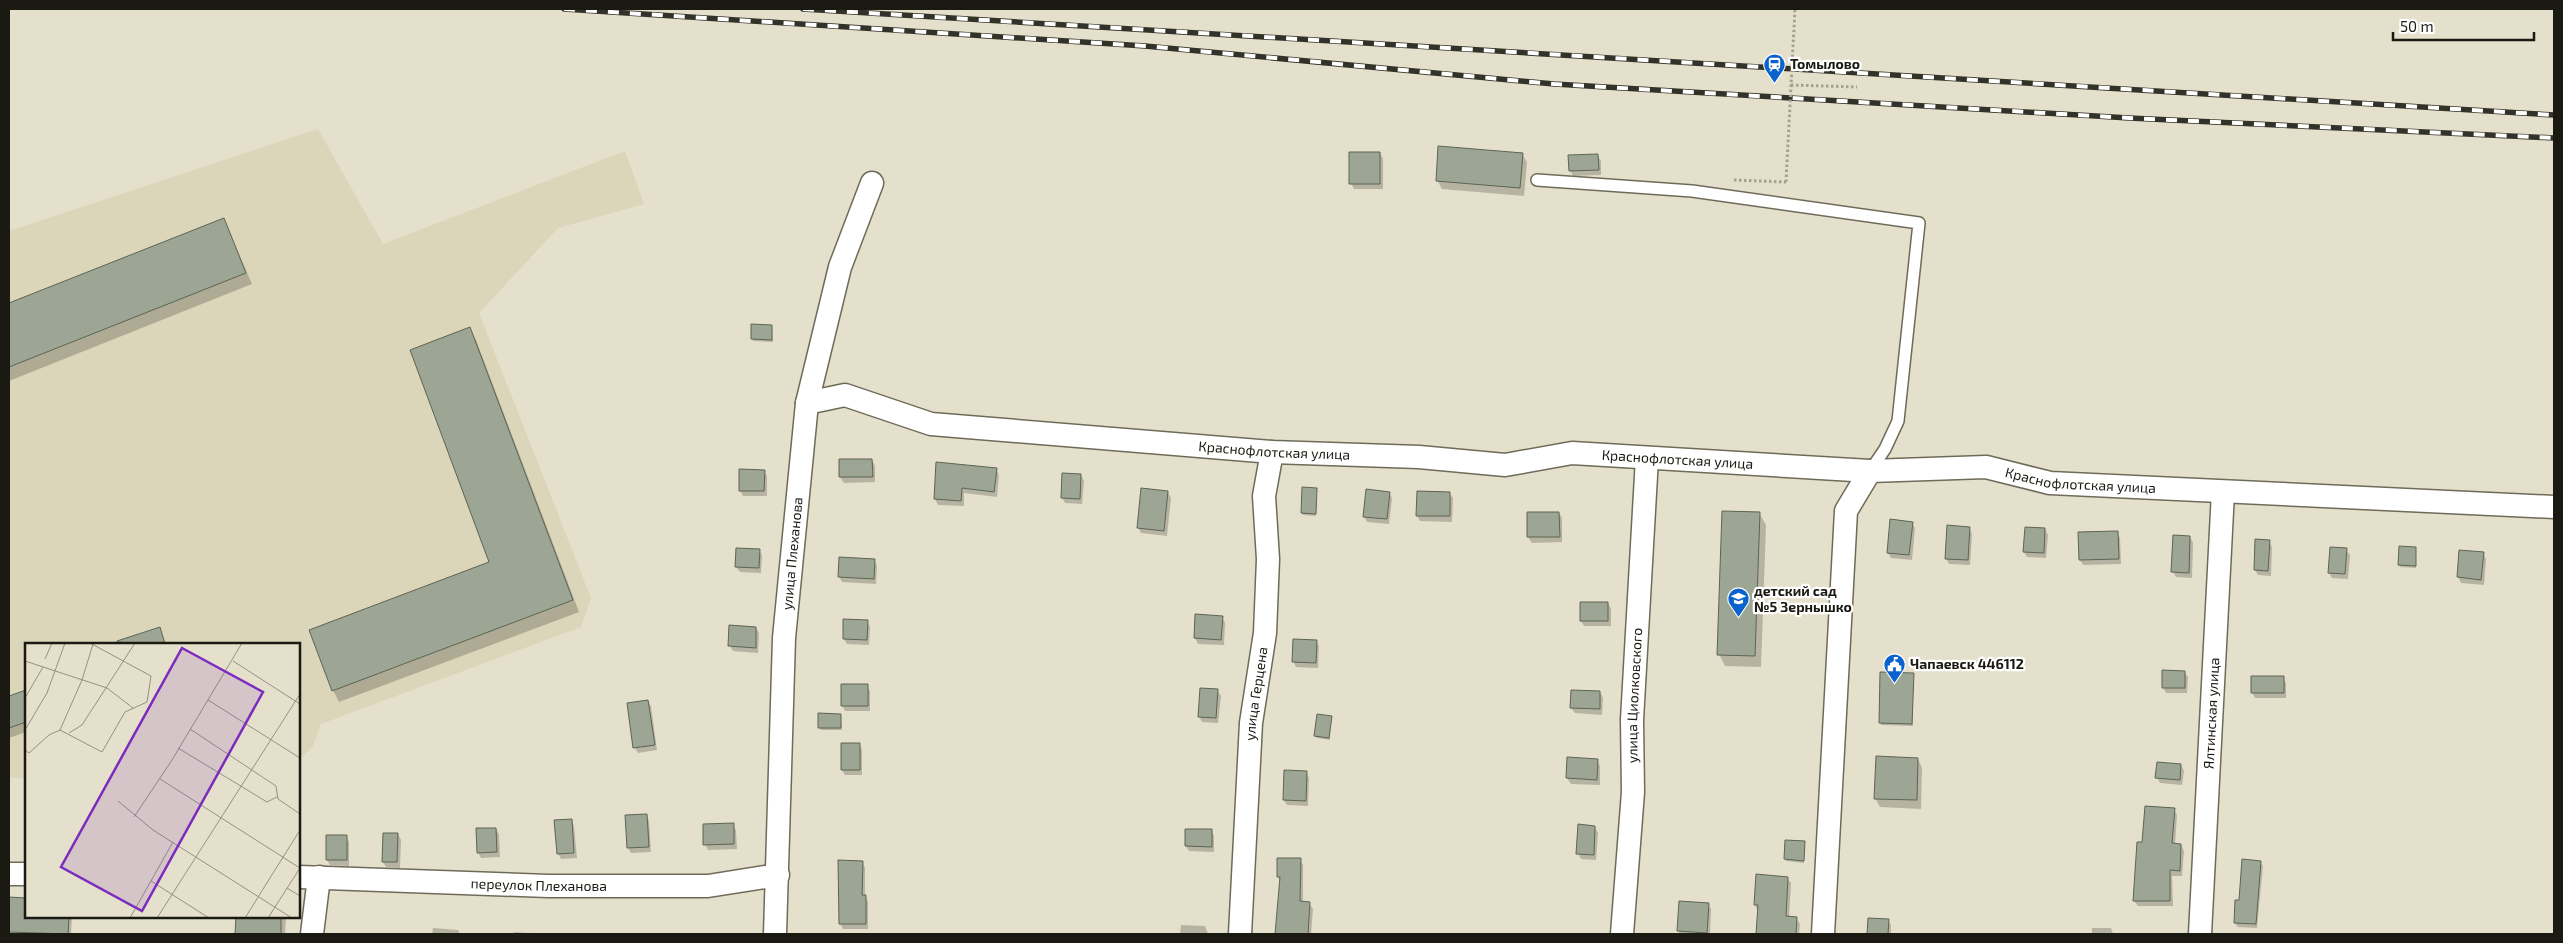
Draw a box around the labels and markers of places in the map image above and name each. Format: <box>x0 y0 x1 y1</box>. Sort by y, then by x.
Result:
station icon: Томылово <box>1762 52 1786 83</box>
place label: Томылово <box>1790 55 1860 72</box>
place label: детский сад №5 Зернышко <box>1754 582 1852 615</box>
school or university icon: детский сад №5 Зернышко <box>1726 587 1750 618</box>
public building icon: Чапаевск 446112 <box>1882 652 1906 683</box>
place label: Чапаевск 446112 <box>1910 655 2024 672</box>

